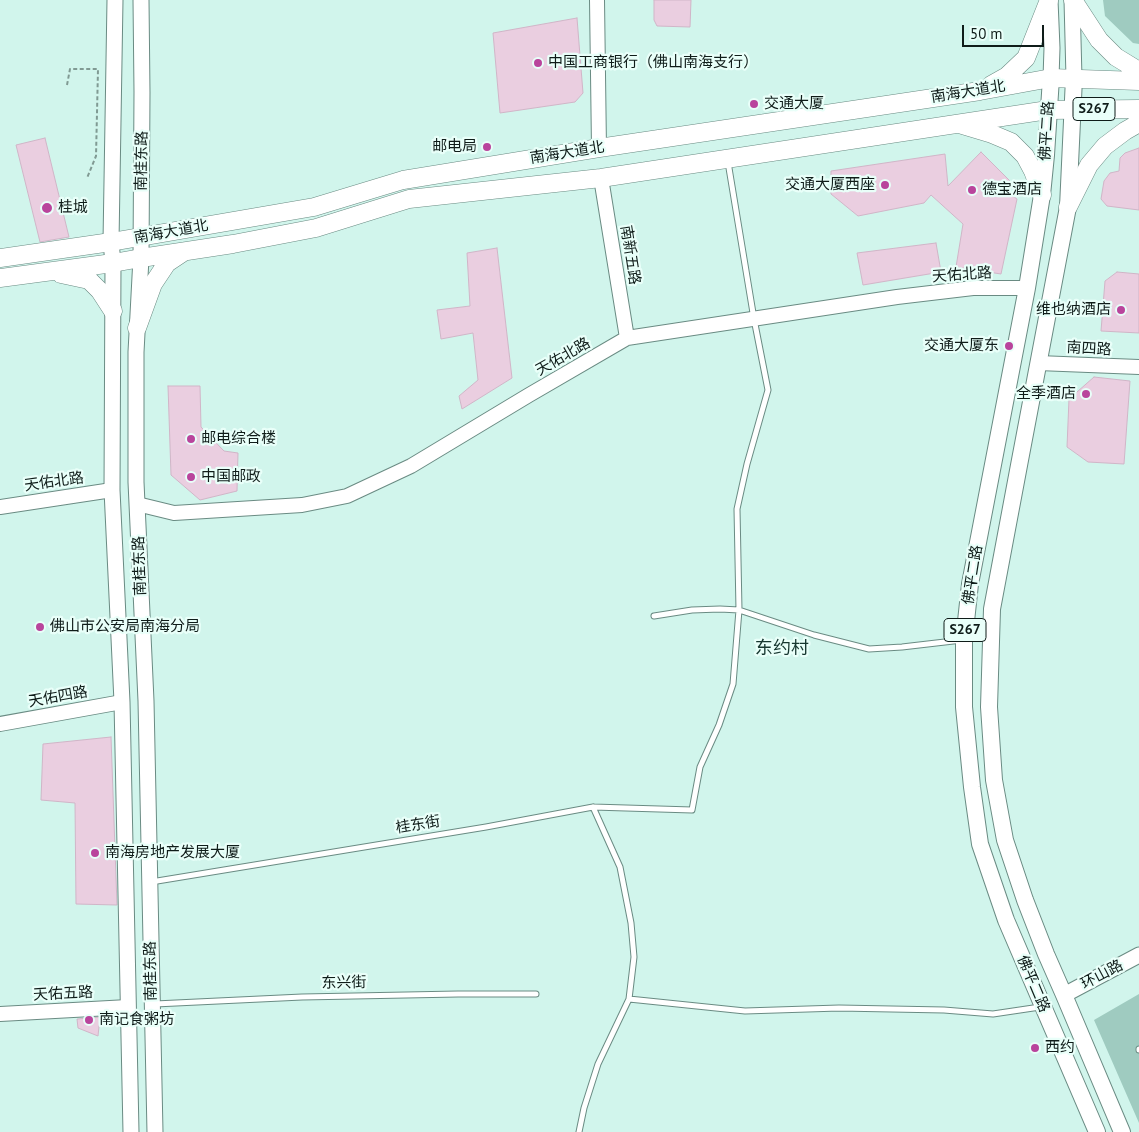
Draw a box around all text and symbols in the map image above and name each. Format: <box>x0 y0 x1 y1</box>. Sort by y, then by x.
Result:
scale bar <box>964 15 1046 47</box>
text: 50 m <box>970 24 1003 43</box>
place label: 中国工商银行（佛山南海支行） <box>548 54 758 72</box>
marker: 中国工商银行（佛山南海支行） <box>532 57 544 69</box>
street label: 南海大道北 <box>930 77 1006 107</box>
place label: 交通大厦 <box>764 95 824 113</box>
marker: 交通大厦 <box>748 98 760 110</box>
road number: S267 <box>1073 98 1115 120</box>
street label: 佛平二路 <box>1036 100 1058 162</box>
street label: 南桂东路 <box>132 131 152 191</box>
place label: 邮电局 <box>432 138 477 156</box>
street label: 南海大道北 <box>529 138 605 168</box>
marker: 邮电局 <box>481 141 493 153</box>
place label: 交通大厦西座 <box>785 176 875 194</box>
marker: 交通大厦西座 <box>879 179 891 191</box>
place label: 德宝酒店 <box>982 181 1042 199</box>
marker: 德宝酒店 <box>966 184 978 196</box>
place label: 桂城 <box>58 199 88 217</box>
marker: 桂城 <box>40 201 54 215</box>
street label: 南海大道北 <box>133 217 209 247</box>
street label: 南新五路 <box>616 224 644 286</box>
street label: 天佑北路 <box>931 264 993 286</box>
place label: 维也纳酒店 <box>1036 301 1111 319</box>
marker: 维也纳酒店 <box>1115 304 1127 316</box>
street label: 天佑北路 <box>533 334 593 380</box>
place label: 交通大厦东 <box>924 337 999 355</box>
street label: 南四路 <box>1066 339 1112 359</box>
marker: 交通大厦东 <box>1003 340 1015 352</box>
place label: 全季酒店 <box>1016 385 1076 403</box>
marker: 全季酒店 <box>1080 388 1092 400</box>
place label: 邮电综合楼 <box>201 430 276 448</box>
marker: 邮电综合楼 <box>185 433 197 445</box>
place label: 中国邮政 <box>201 468 261 486</box>
street label: 天佑北路 <box>23 469 85 495</box>
marker: 中国邮政 <box>185 471 197 483</box>
street label: 南桂东路 <box>130 536 150 596</box>
street label: 佛平二路 <box>959 544 987 606</box>
place label: 佛山市公安局南海分局 <box>50 618 200 636</box>
road number: S267 <box>944 618 986 642</box>
marker: 佛山市公安局南海分局 <box>34 621 46 633</box>
district label: 东约村 <box>755 638 809 660</box>
street label: 天佑四路 <box>27 683 89 711</box>
street label: 桂东街 <box>394 813 442 837</box>
place label: 南海房地产发展大厦 <box>105 844 240 862</box>
marker: 南海房地产发展大厦 <box>89 847 101 859</box>
street label: 南桂东路 <box>141 941 161 1001</box>
street label: 佛平二路 <box>1013 953 1053 1015</box>
street label: 环山路 <box>1078 956 1126 994</box>
street label: 东兴街 <box>321 974 367 992</box>
street label: 天佑五路 <box>33 983 93 1005</box>
place label: 南记食粥坊 <box>99 1011 174 1029</box>
marker: 南记食粥坊 <box>83 1014 95 1026</box>
place label: 西约 <box>1045 1039 1075 1057</box>
marker: 西约 <box>1029 1042 1041 1054</box>

